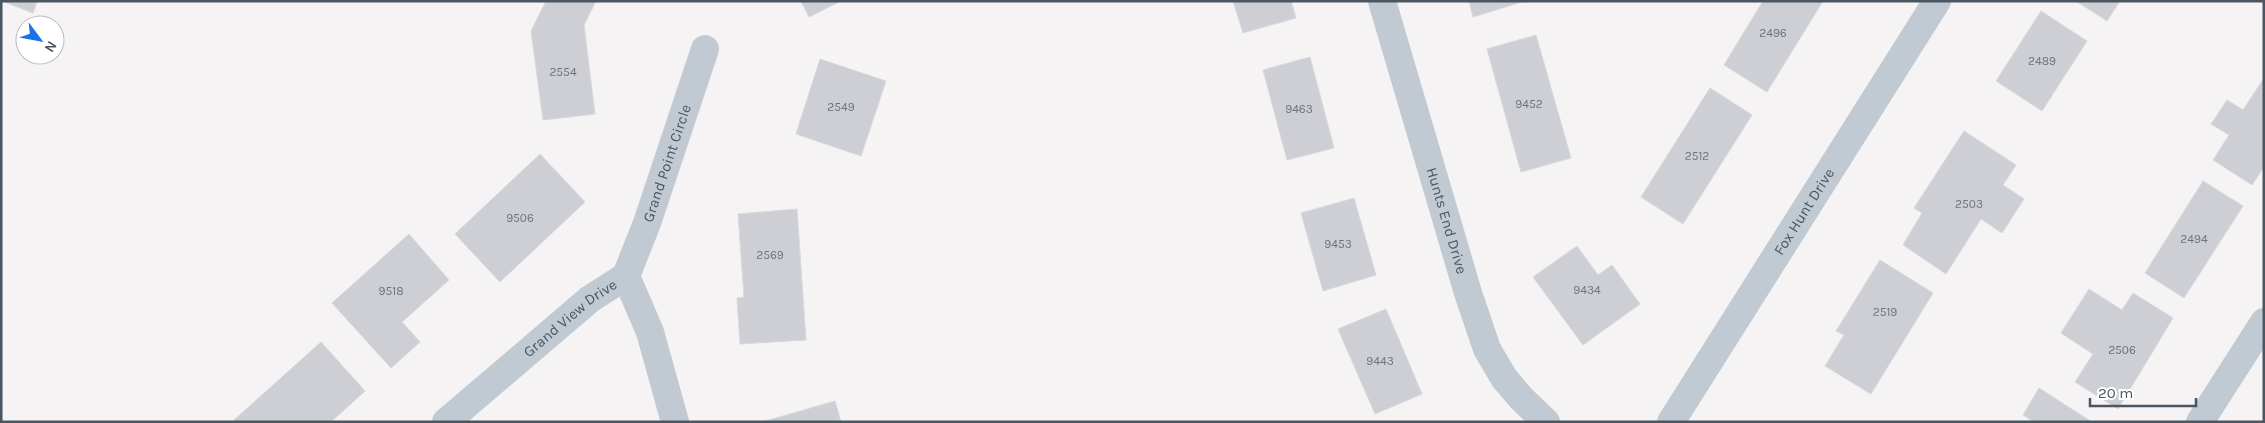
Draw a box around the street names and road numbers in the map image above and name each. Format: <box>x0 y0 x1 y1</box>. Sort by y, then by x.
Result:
street label: Grand Point Circle <box>639 102 695 224</box>
street label: Hunts End Drive <box>1422 165 1471 276</box>
street label: Fox Hunt Drive <box>1770 165 1838 258</box>
street label: Grand View Drive <box>520 275 620 361</box>

